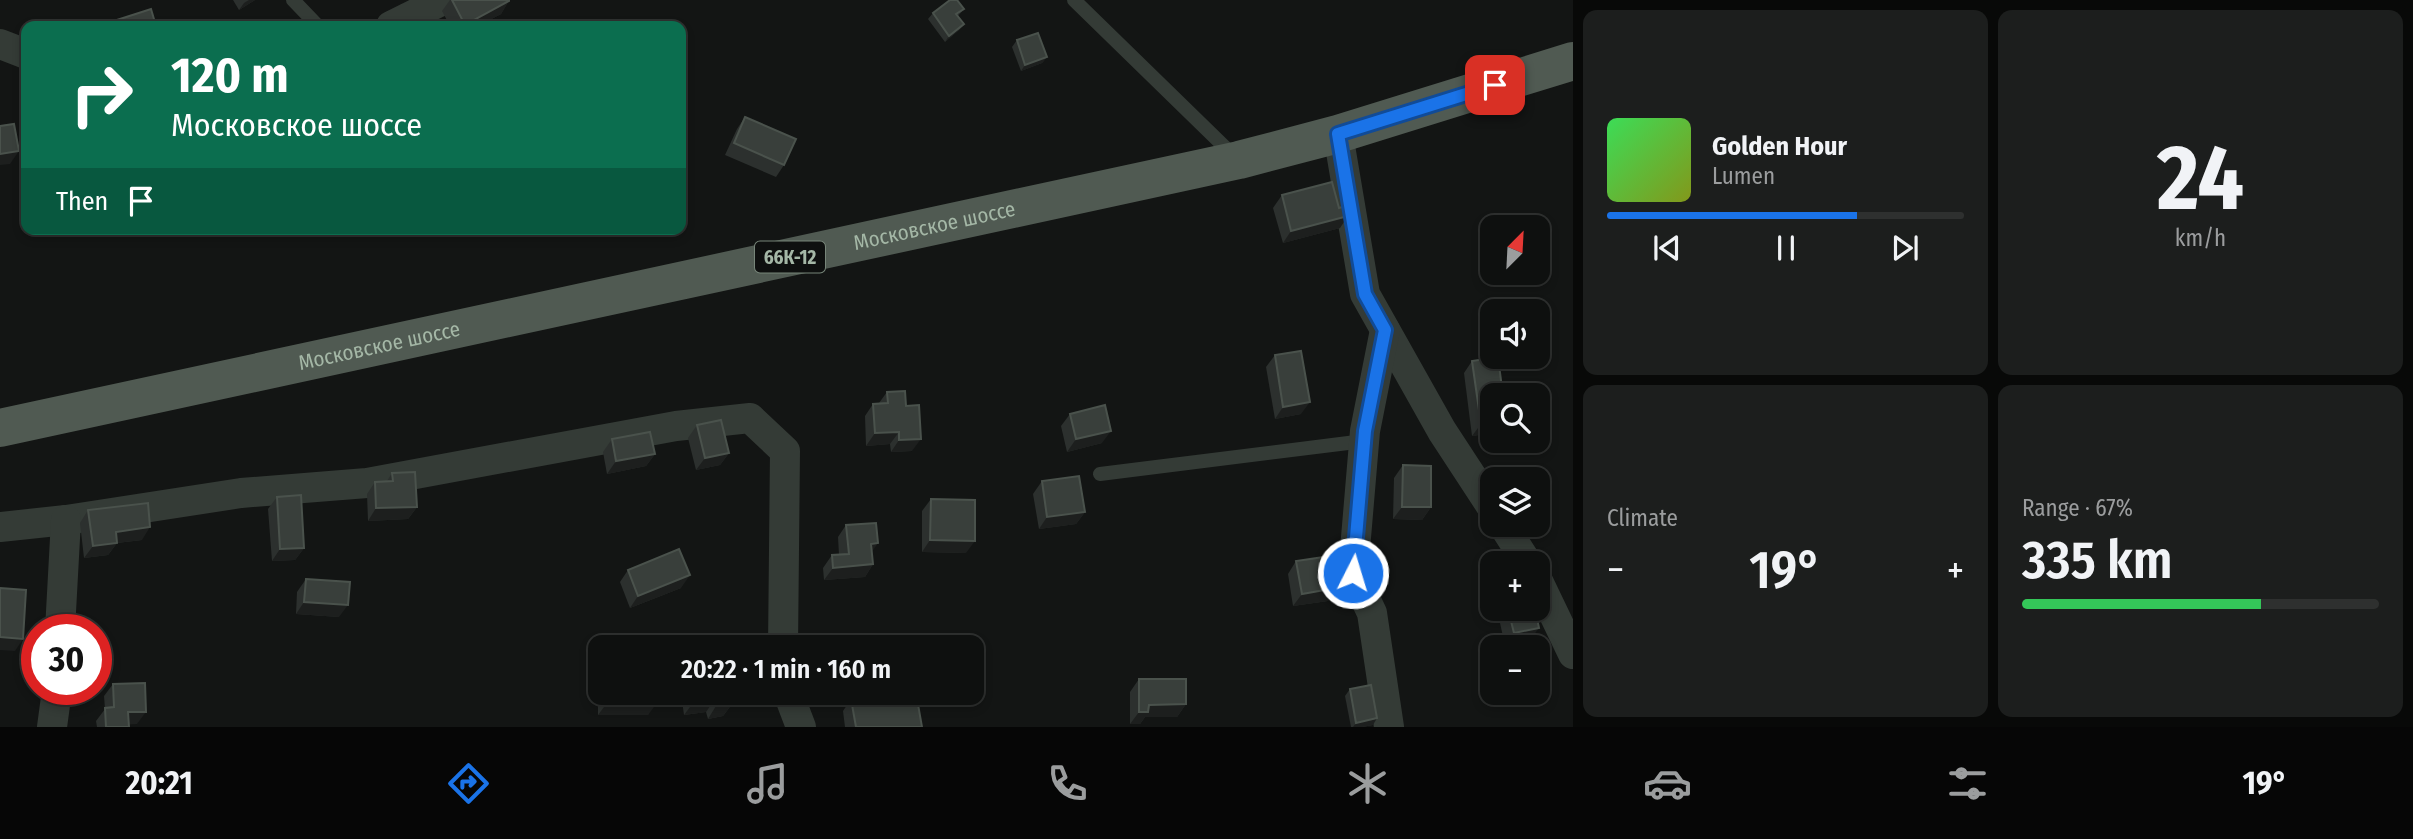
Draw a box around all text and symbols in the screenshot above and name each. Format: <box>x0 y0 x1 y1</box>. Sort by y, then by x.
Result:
text: 120 m <box>171 46 289 105</box>
icon: right <box>56 49 147 140</box>
pin <box>1465 55 1525 115</box>
icon: arrive <box>1476 66 1514 104</box>
text: Московское шоссе <box>171 106 422 144</box>
text: 24 <box>2157 124 2244 233</box>
text: Golden Hour <box>1712 131 1847 162</box>
text: Lumen <box>1712 162 1775 190</box>
icon: arrive <box>122 182 160 220</box>
text: Then <box>56 186 108 217</box>
street label: Московское шоссе <box>851 196 1018 256</box>
north arrow <box>1480 215 1550 285</box>
map controls <box>1480 215 1550 705</box>
text: km/h <box>2175 224 2226 252</box>
icon: previous <box>1648 229 1686 267</box>
icon: pause <box>1767 229 1805 267</box>
icon: next <box>1886 229 1924 267</box>
road number: 66К-12 <box>755 242 825 272</box>
button: sound <box>1480 299 1550 369</box>
street label: Московское шоссе <box>296 316 463 376</box>
button: search <box>1480 383 1550 453</box>
button: layers <box>1480 467 1550 537</box>
text: Range · 67% <box>2022 494 2133 522</box>
text: Climate <box>1607 504 1678 532</box>
text: 335 km <box>2022 529 2173 592</box>
position arrow <box>1316 536 1390 610</box>
text: 19° <box>1749 539 1822 602</box>
text: − <box>1607 547 1624 593</box>
text: + <box>1947 547 1964 593</box>
button: + <box>1480 551 1550 621</box>
speed limit sign: 30 <box>21 614 112 705</box>
button: − <box>1480 635 1550 705</box>
text: 20:22 · 1 min · 160 m <box>681 654 891 685</box>
icon: directions <box>444 759 493 808</box>
icon: music <box>743 759 792 808</box>
icon: phone <box>1043 759 1092 808</box>
icon: climate <box>1343 759 1392 808</box>
icon: car <box>1643 759 1692 808</box>
icon: filters <box>1943 759 1992 808</box>
text: 20:21 <box>125 764 193 802</box>
text: 19° <box>2243 764 2288 802</box>

